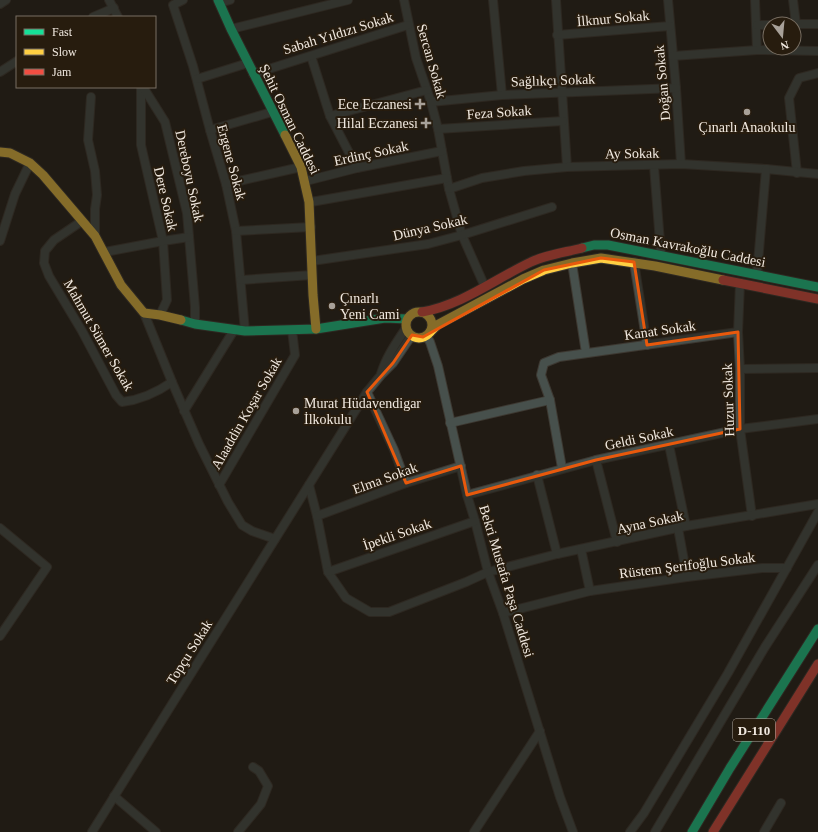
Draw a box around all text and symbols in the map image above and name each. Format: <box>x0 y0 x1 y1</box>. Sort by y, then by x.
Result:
street label: İlknur Sokak <box>576 8 650 29</box>
street label: Sabah Yıldızı Sokak <box>281 10 395 57</box>
legend <box>16 16 156 88</box>
north arrow <box>762 16 802 56</box>
street label: Sercan Sokak <box>414 22 449 100</box>
text: Fast <box>52 25 73 39</box>
text: N <box>779 39 790 52</box>
text: Slow <box>52 45 77 59</box>
street label: Doğan Sokak <box>652 45 673 121</box>
street label: Şehit Osman Caddesi <box>256 62 323 177</box>
text: Jam <box>52 65 72 79</box>
street label: Sağlıkçı Sokak <box>511 72 595 89</box>
place label: Ece Eczanesi <box>338 97 412 112</box>
marker: Ece Eczanesi <box>415 99 425 109</box>
street label: Feza Sokak <box>466 103 532 122</box>
marker: Çınarlı Anaokulu <box>742 107 752 117</box>
place label: Hilal Eczanesi <box>337 116 418 131</box>
marker: Hilal Eczanesi <box>421 118 431 128</box>
place label: Çınarlı Anaokulu <box>699 120 795 135</box>
street label: Ergene Sokak <box>214 123 249 202</box>
street label: Dereboyu Sokak <box>172 129 207 223</box>
street label: Erdinç Sokak <box>332 138 410 169</box>
street label: Ay Sokak <box>605 146 659 161</box>
street label: Dere Sokak <box>151 165 180 233</box>
street label: Dünya Sokak <box>391 212 469 243</box>
street label: Osman Kavrakoğlu Caddesi <box>609 225 767 270</box>
street label: Mahmut Sümer Sokak <box>61 277 137 394</box>
place label: Çınarlı Yeni Cami <box>340 291 400 322</box>
marker: Çınarlı Yeni Cami <box>327 301 337 311</box>
street label: Kanat Sokak <box>623 318 697 343</box>
street label: Alaaddin Koşar Sokak <box>208 355 285 472</box>
street label: Huzur Sokak <box>720 363 737 437</box>
place label: Murat Hüdavendigar İlkokulu <box>304 396 421 427</box>
marker: Murat Hüdavendigar İlkokulu <box>291 406 301 416</box>
street label: Geldi Sokak <box>604 424 675 453</box>
street label: Elma Sokak <box>351 460 420 497</box>
street label: Bekri Mustafa Paşa Caddesi <box>476 503 537 659</box>
street label: Ayna Sokak <box>616 508 685 537</box>
street label: İpekli Sokak <box>361 516 433 553</box>
street label: Rüstem Şerifoğlu Sokak <box>618 550 756 581</box>
street label: Topçu Sokak <box>164 617 215 687</box>
road number: D-110 <box>733 719 775 741</box>

